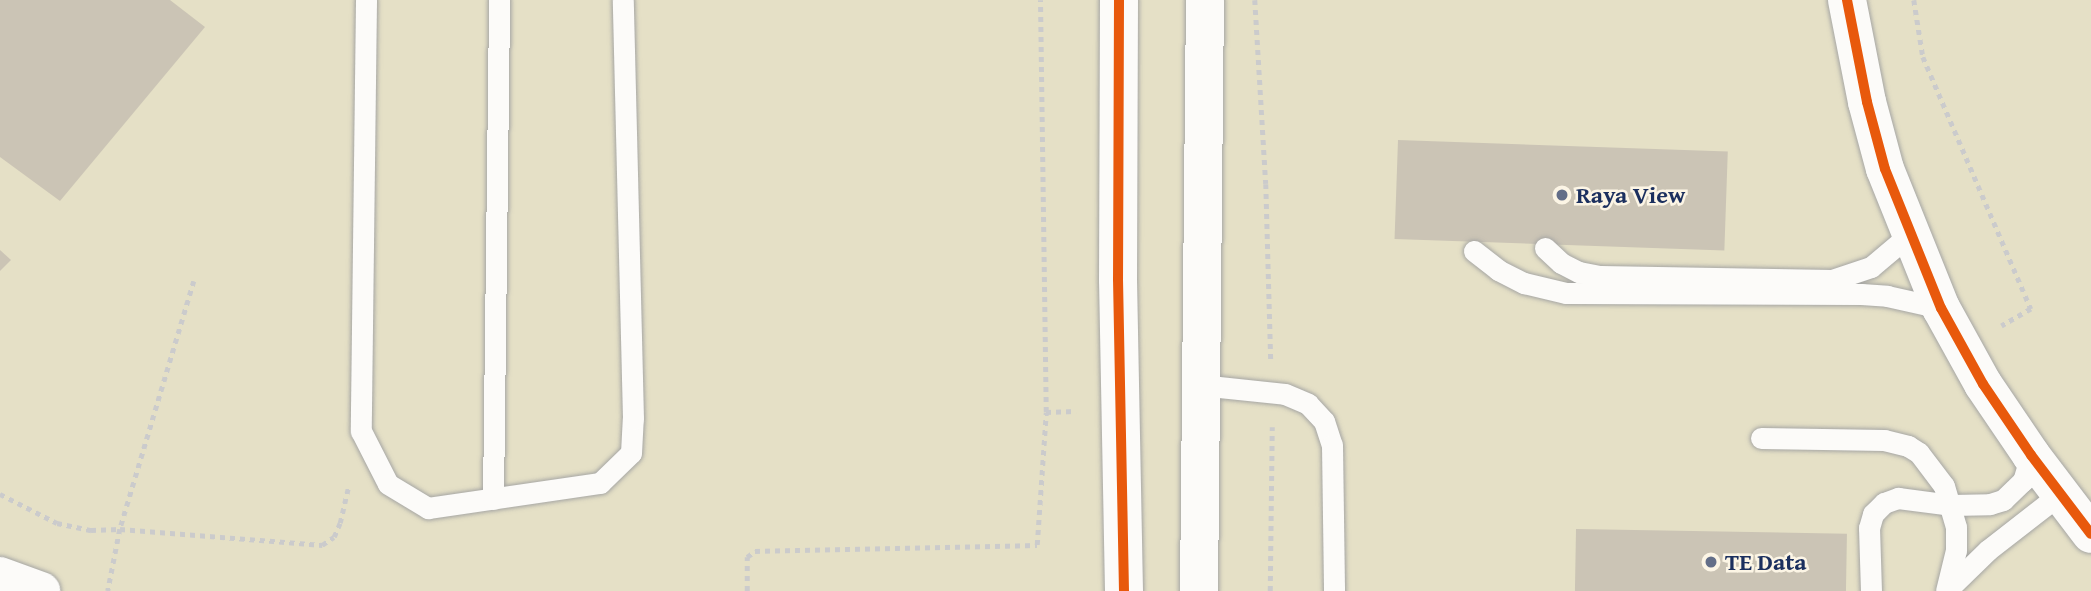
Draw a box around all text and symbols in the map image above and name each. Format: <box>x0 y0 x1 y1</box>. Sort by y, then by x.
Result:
place label: Raya View <box>1576 181 1685 209</box>
marker: Raya View <box>1554 187 1570 203</box>
place label: TE Data <box>1725 548 1807 576</box>
marker: TE Data <box>1703 554 1719 570</box>

